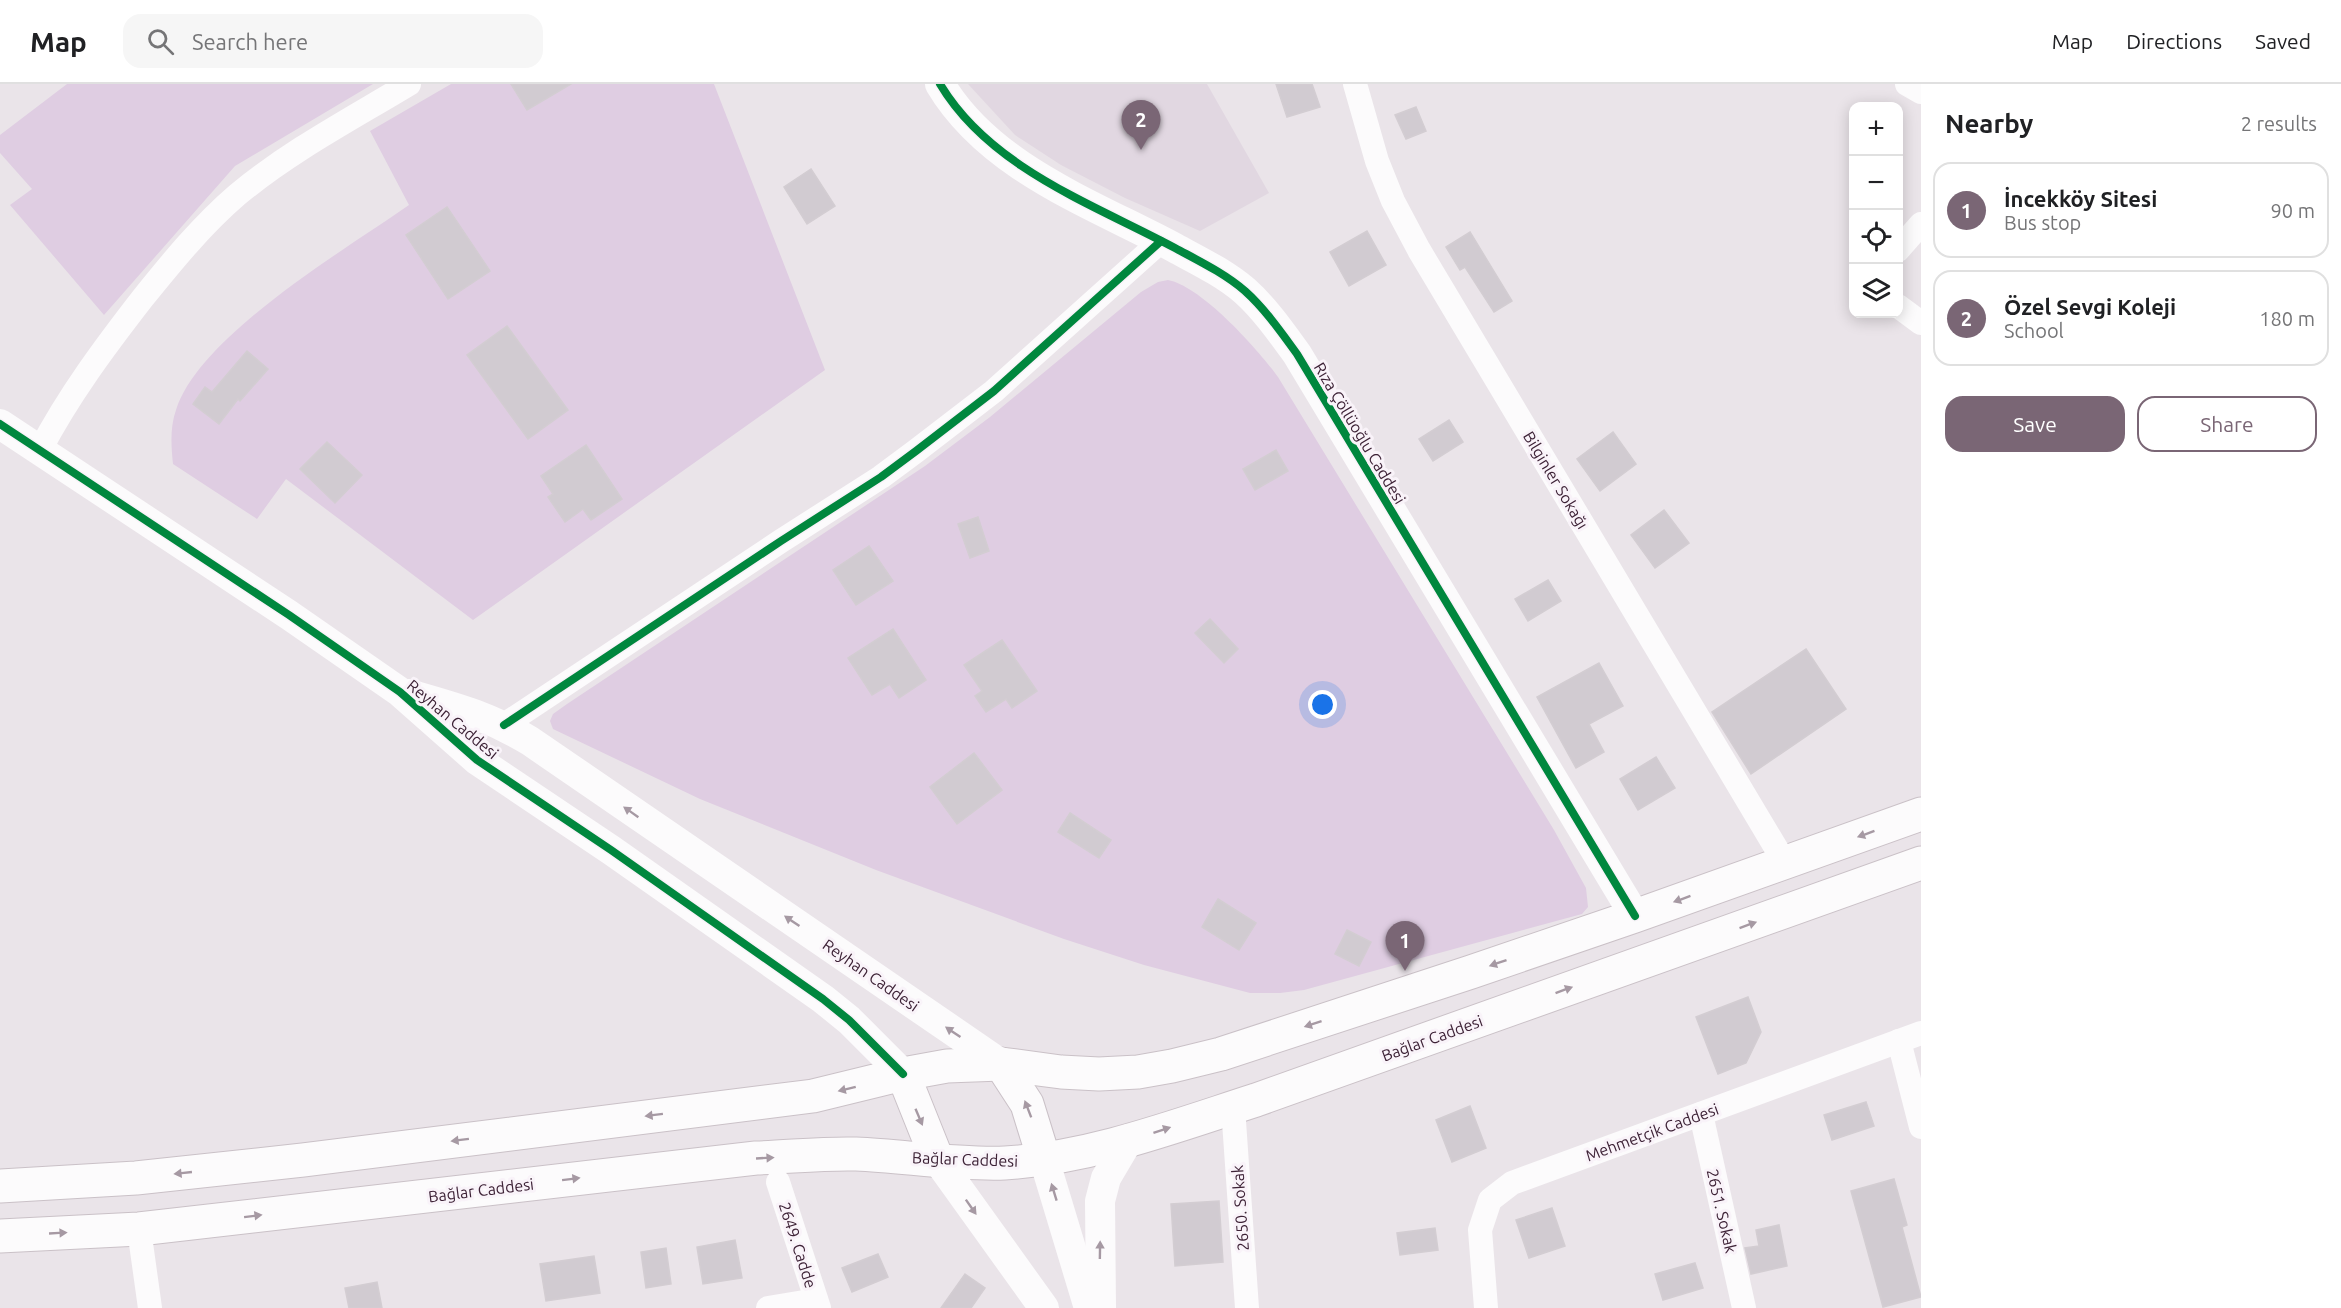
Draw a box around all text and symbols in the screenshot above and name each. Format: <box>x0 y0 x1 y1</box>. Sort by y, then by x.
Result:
search box <box>123 14 543 68</box>
icon: search <box>144 25 177 58</box>
text: Map <box>30 26 87 57</box>
text: Search here <box>192 29 308 54</box>
text: Map <box>2052 29 2093 53</box>
text: Directions <box>2126 29 2222 53</box>
text: Saved <box>2255 29 2311 53</box>
pin: 2 <box>1122 100 1160 150</box>
map controls <box>1849 102 1903 318</box>
button: + <box>1849 102 1903 156</box>
text: Nearby <box>1945 109 2033 138</box>
text: 2 results <box>2241 112 2317 135</box>
button: − <box>1849 156 1903 210</box>
text: İncekköy Sitesi <box>2004 186 2157 211</box>
text: 1 <box>1961 199 1972 222</box>
text: 90 m <box>2271 199 2315 222</box>
button: locate <box>1849 210 1903 264</box>
text: Bus stop <box>2004 211 2081 234</box>
button: layers <box>1849 264 1903 318</box>
text: Özel Sevgi Koleji <box>2004 294 2176 319</box>
text: 2 <box>1961 307 1972 330</box>
text: 180 m <box>2259 307 2315 330</box>
text: School <box>2004 319 2064 342</box>
street label: Rıza Çöllüoğlu Caddesi <box>1311 359 1409 507</box>
button: Save <box>1945 396 2125 452</box>
button: Share <box>2137 396 2317 452</box>
street label: Bilginler Sokağı <box>1520 428 1592 532</box>
street label: Reyhan Caddesi <box>404 676 502 762</box>
your location <box>1308 690 1337 719</box>
one-way arrow <box>623 806 639 818</box>
one-way arrow <box>1857 829 1875 839</box>
one-way arrow <box>1673 895 1691 905</box>
one-way arrow <box>784 916 800 927</box>
one-way arrow <box>1739 919 1757 929</box>
pin: 1 <box>1386 922 1424 971</box>
street label: Reyhan Caddesi <box>820 935 922 1015</box>
one-way arrow <box>1489 958 1507 968</box>
one-way arrow <box>1556 985 1574 995</box>
street label: Bağlar Caddesi <box>1379 1011 1485 1065</box>
one-way arrow <box>1304 1020 1322 1029</box>
one-way arrow <box>945 1026 961 1038</box>
one-way arrow <box>837 1085 856 1095</box>
one-way arrow <box>1023 1100 1033 1118</box>
street label: Mehmetçik Caddesi <box>1583 1100 1721 1164</box>
one-way arrow <box>915 1108 925 1126</box>
one-way arrow <box>644 1111 663 1120</box>
one-way arrow <box>1153 1124 1171 1134</box>
one-way arrow <box>451 1135 470 1145</box>
street label: Bağlar Caddesi <box>912 1148 1018 1170</box>
one-way arrow <box>756 1153 775 1162</box>
street label: 2650. Sokak <box>1228 1165 1252 1251</box>
street label: 2651. Sokak <box>1704 1167 1740 1255</box>
one-way arrow <box>174 1168 193 1178</box>
street label: Bağlar Caddesi <box>427 1175 535 1205</box>
one-way arrow <box>562 1175 581 1184</box>
one-way arrow <box>1049 1182 1058 1200</box>
one-way arrow <box>965 1199 976 1215</box>
street label: 2649. Cadde <box>776 1200 820 1290</box>
one-way arrow <box>243 1211 262 1221</box>
one-way arrow <box>49 1229 68 1238</box>
one-way arrow <box>1095 1240 1104 1259</box>

